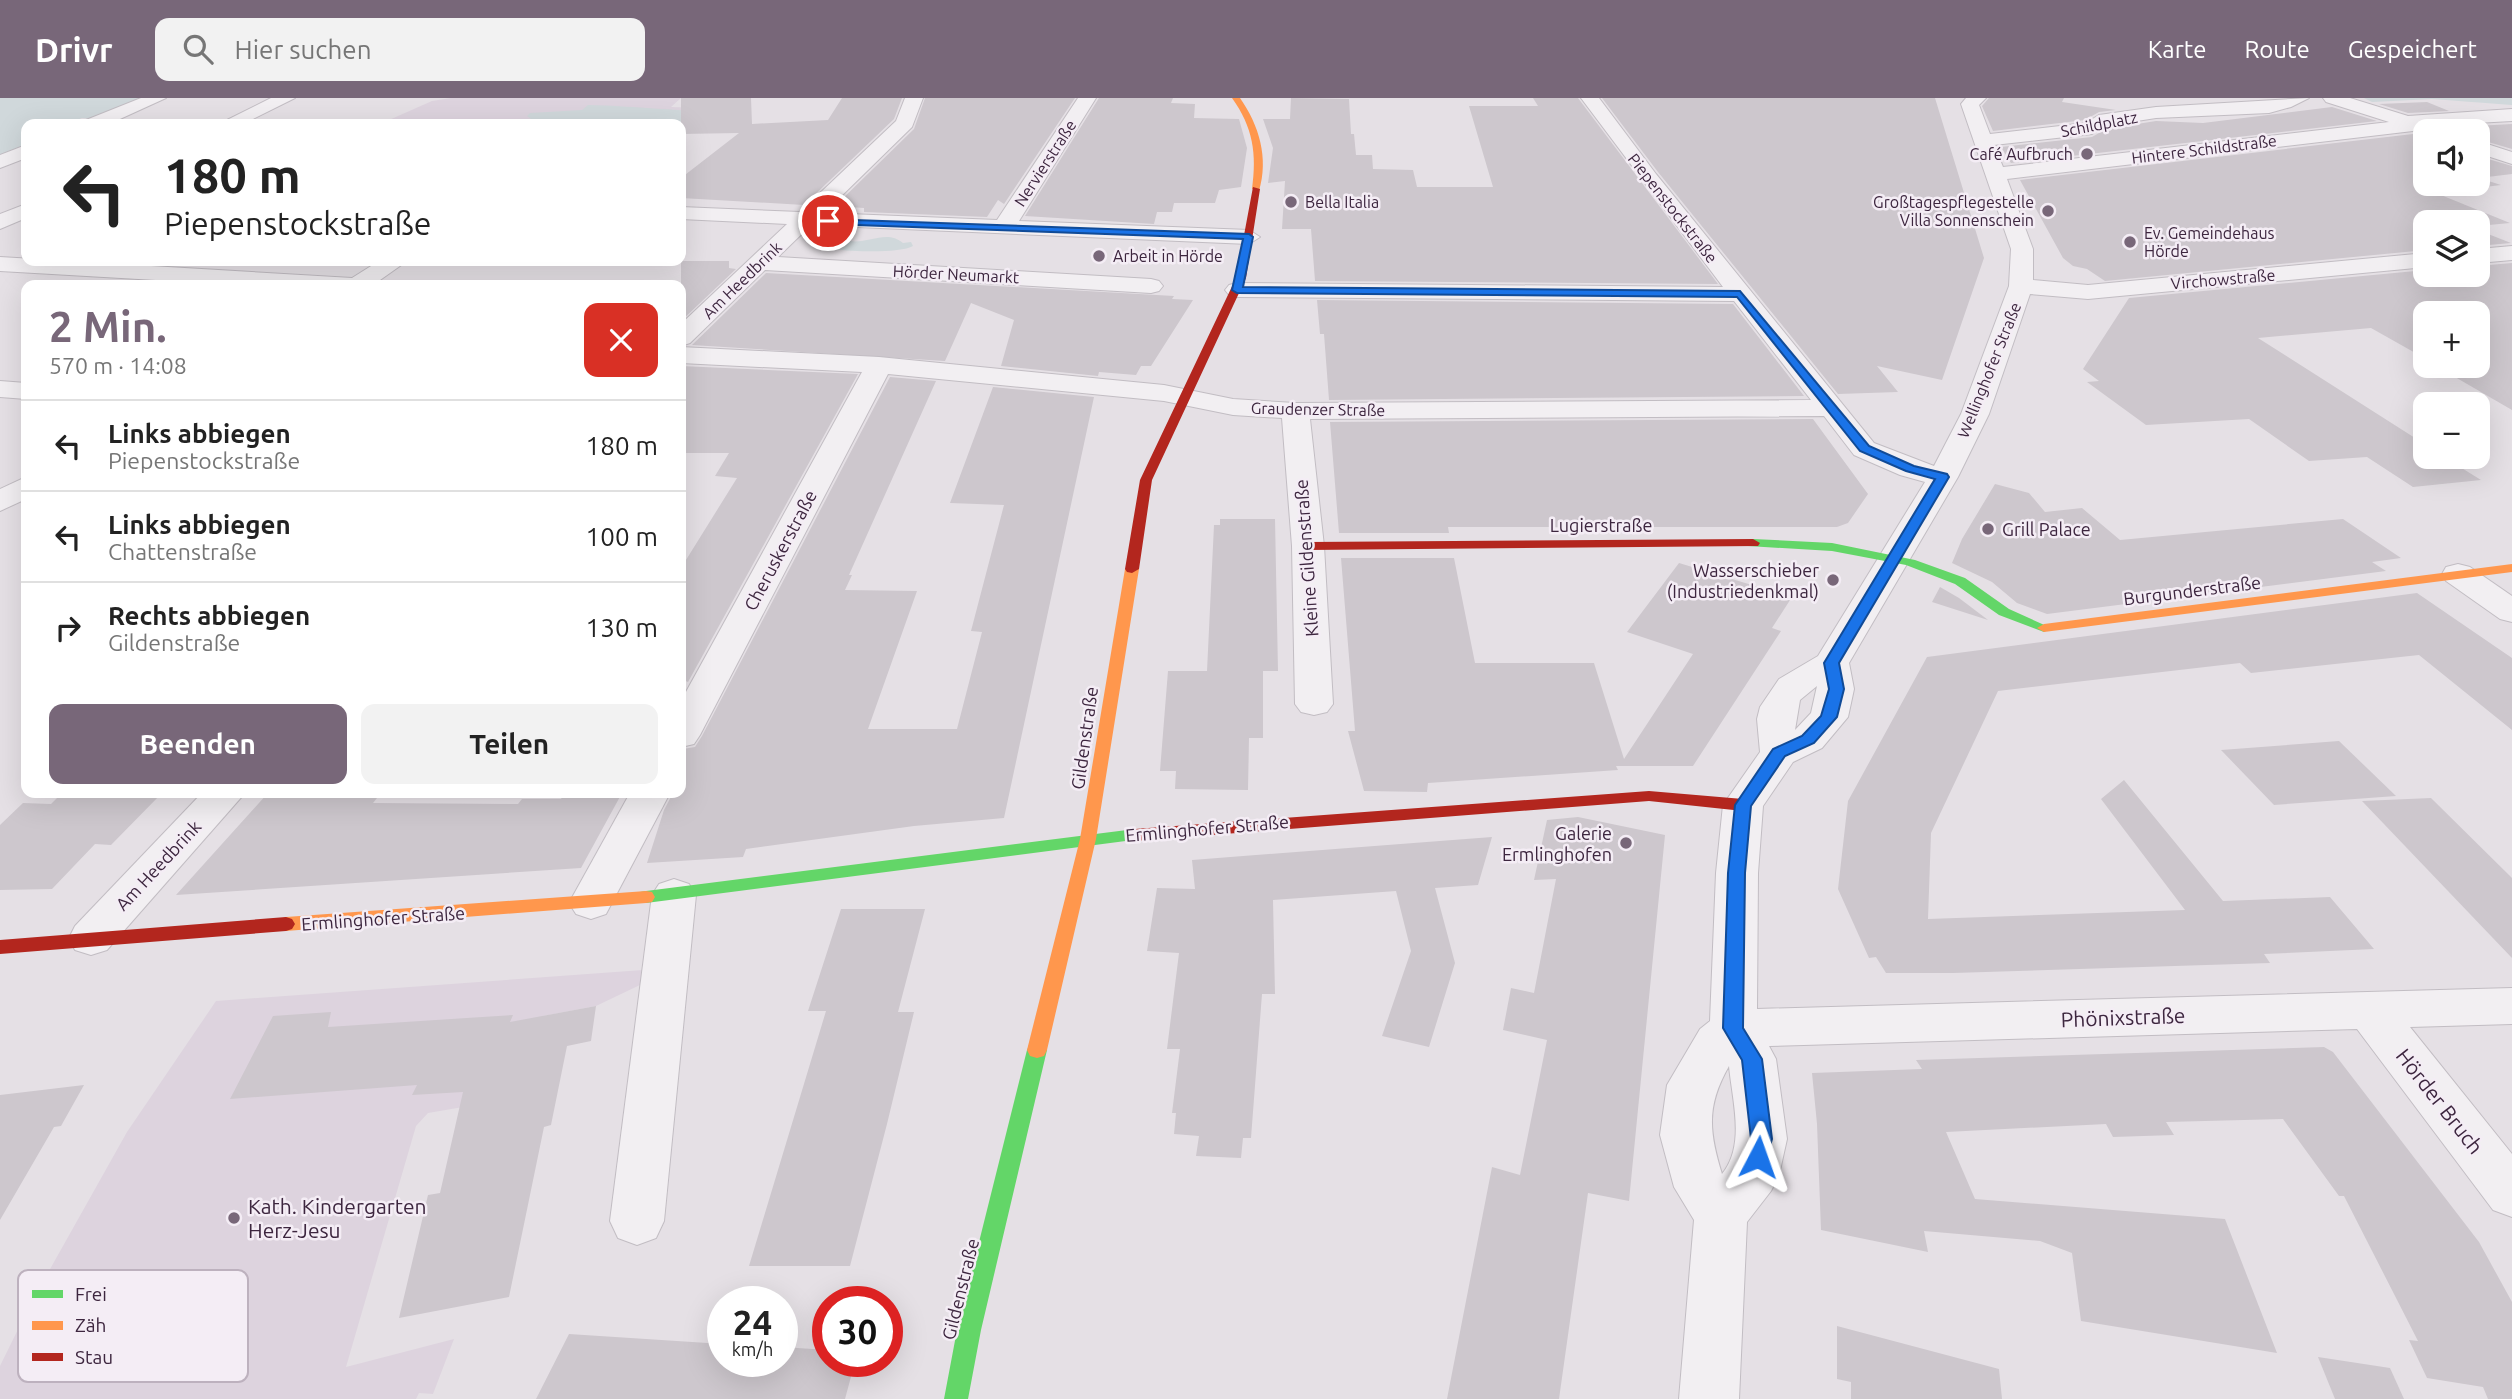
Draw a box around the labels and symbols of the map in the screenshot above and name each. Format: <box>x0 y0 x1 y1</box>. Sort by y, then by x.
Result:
street label: Schildplatz <box>2059 108 2139 140</box>
street label: Nervierstraße <box>1010 116 1080 210</box>
street label: Hintere Schildstraße <box>2130 131 2278 167</box>
place label: Café Aufbruch <box>1970 145 2073 163</box>
marker: Café Aufbruch <box>2079 146 2095 162</box>
street label: Piepenstockstraße <box>1625 150 1721 266</box>
pin <box>798 191 858 251</box>
place label: Bella Italia <box>1305 193 1379 211</box>
place label: Großtagespflegestelle Villa Sonnenschein <box>1873 193 2034 229</box>
marker: Bella Italia <box>1283 194 1299 210</box>
marker: Großtagespflegestelle Villa Sonnenschein <box>2040 203 2056 219</box>
place label: Ev. Gemeindehaus Hörde <box>2144 224 2275 260</box>
marker: Ev. Gemeindehaus Hörde <box>2122 234 2138 250</box>
street label: Am Heedbrink <box>699 238 785 322</box>
place label: Arbeit in Hörde <box>1113 247 1223 265</box>
marker: Arbeit in Hörde <box>1091 248 1107 264</box>
street label: Hörder Neumarkt <box>892 262 1020 286</box>
street label: Virchowstraße <box>2170 265 2276 293</box>
street label: Wellinghofer Straße <box>1954 300 2024 440</box>
street label: Graudenzer Straße <box>1251 399 1385 419</box>
street label: Kleine Gildenstraße <box>1291 479 1321 637</box>
street label: Cheruskerstraße <box>740 486 820 614</box>
street label: Lugierstraße <box>1550 515 1652 535</box>
place label: Grill Palace <box>2002 519 2091 539</box>
marker: Grill Palace <box>1980 521 1996 537</box>
place label: Wasserschieber (Industriedenkmal) <box>1667 560 1819 602</box>
marker: Wasserschieber (Industriedenkmal) <box>1825 572 1841 588</box>
street label: Burgunderstraße <box>2122 572 2262 608</box>
street label: Gildenstraße <box>1067 685 1101 791</box>
street label: Ermlinghofer Straße <box>1124 811 1290 845</box>
street label: Am Heedbrink <box>111 816 205 914</box>
place label: Galerie Ermlinghofen <box>1502 823 1612 864</box>
marker: Galerie Ermlinghofen <box>1618 835 1634 851</box>
street label: Ermlinghofer Straße <box>300 902 466 934</box>
street label: Phönixstraße <box>2060 1003 2186 1031</box>
street label: Hörder Bruch <box>2392 1044 2488 1158</box>
position arrow <box>1721 1120 1795 1194</box>
place label: Kath. Kindergarten Herz-Jesu <box>248 1194 427 1242</box>
marker: Kath. Kindergarten Herz-Jesu <box>226 1210 242 1226</box>
street label: Gildenstraße <box>938 1236 982 1342</box>
legend <box>18 1270 248 1382</box>
text: Frei <box>75 1283 107 1305</box>
speed limit sign: 30 <box>812 1286 903 1377</box>
text: Zäh <box>75 1314 106 1336</box>
text: Stau <box>75 1346 113 1368</box>

